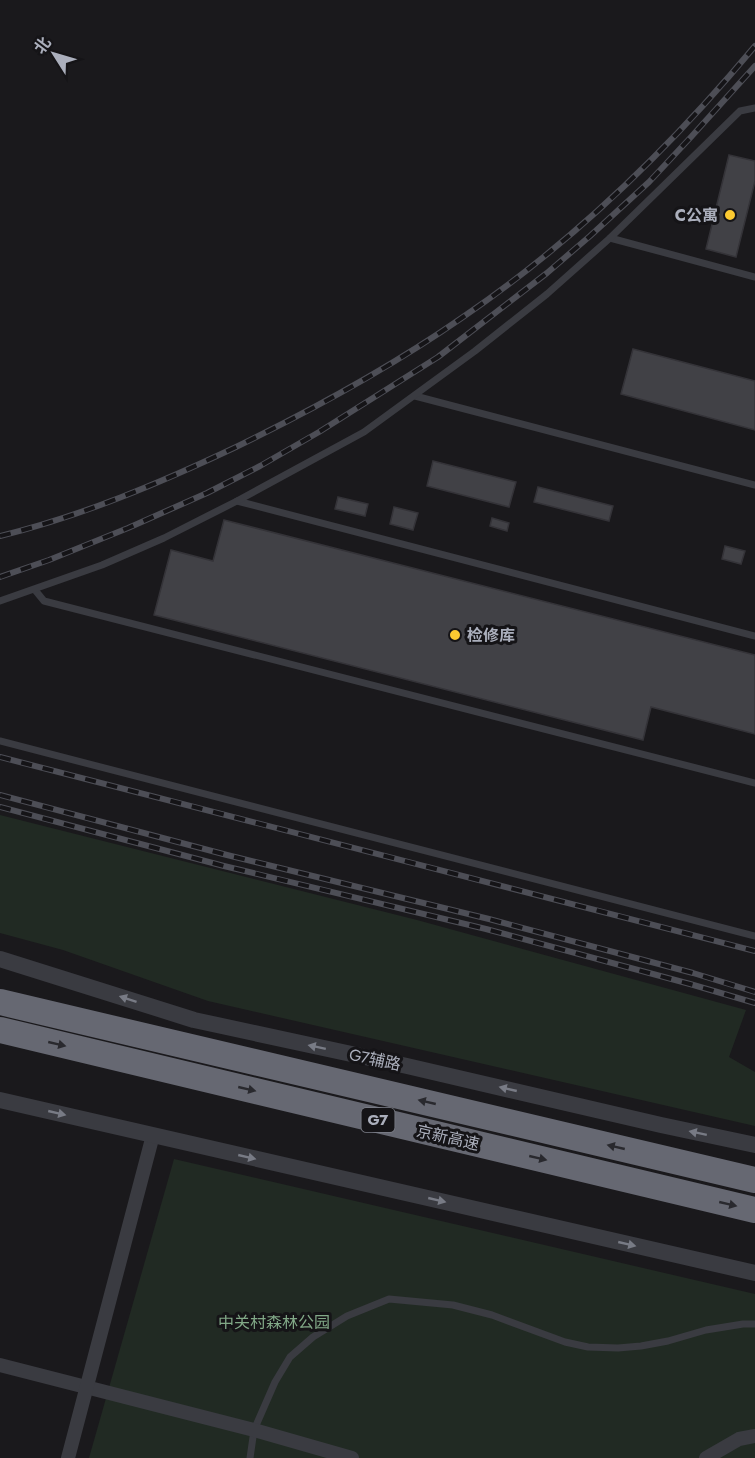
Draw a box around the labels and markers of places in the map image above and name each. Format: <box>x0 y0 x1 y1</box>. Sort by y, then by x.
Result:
place label: C公寓 <box>675 204 718 227</box>
marker: C公寓 <box>723 208 737 222</box>
place label: 检修库 <box>467 624 515 647</box>
marker: 检修库 <box>448 628 462 642</box>

